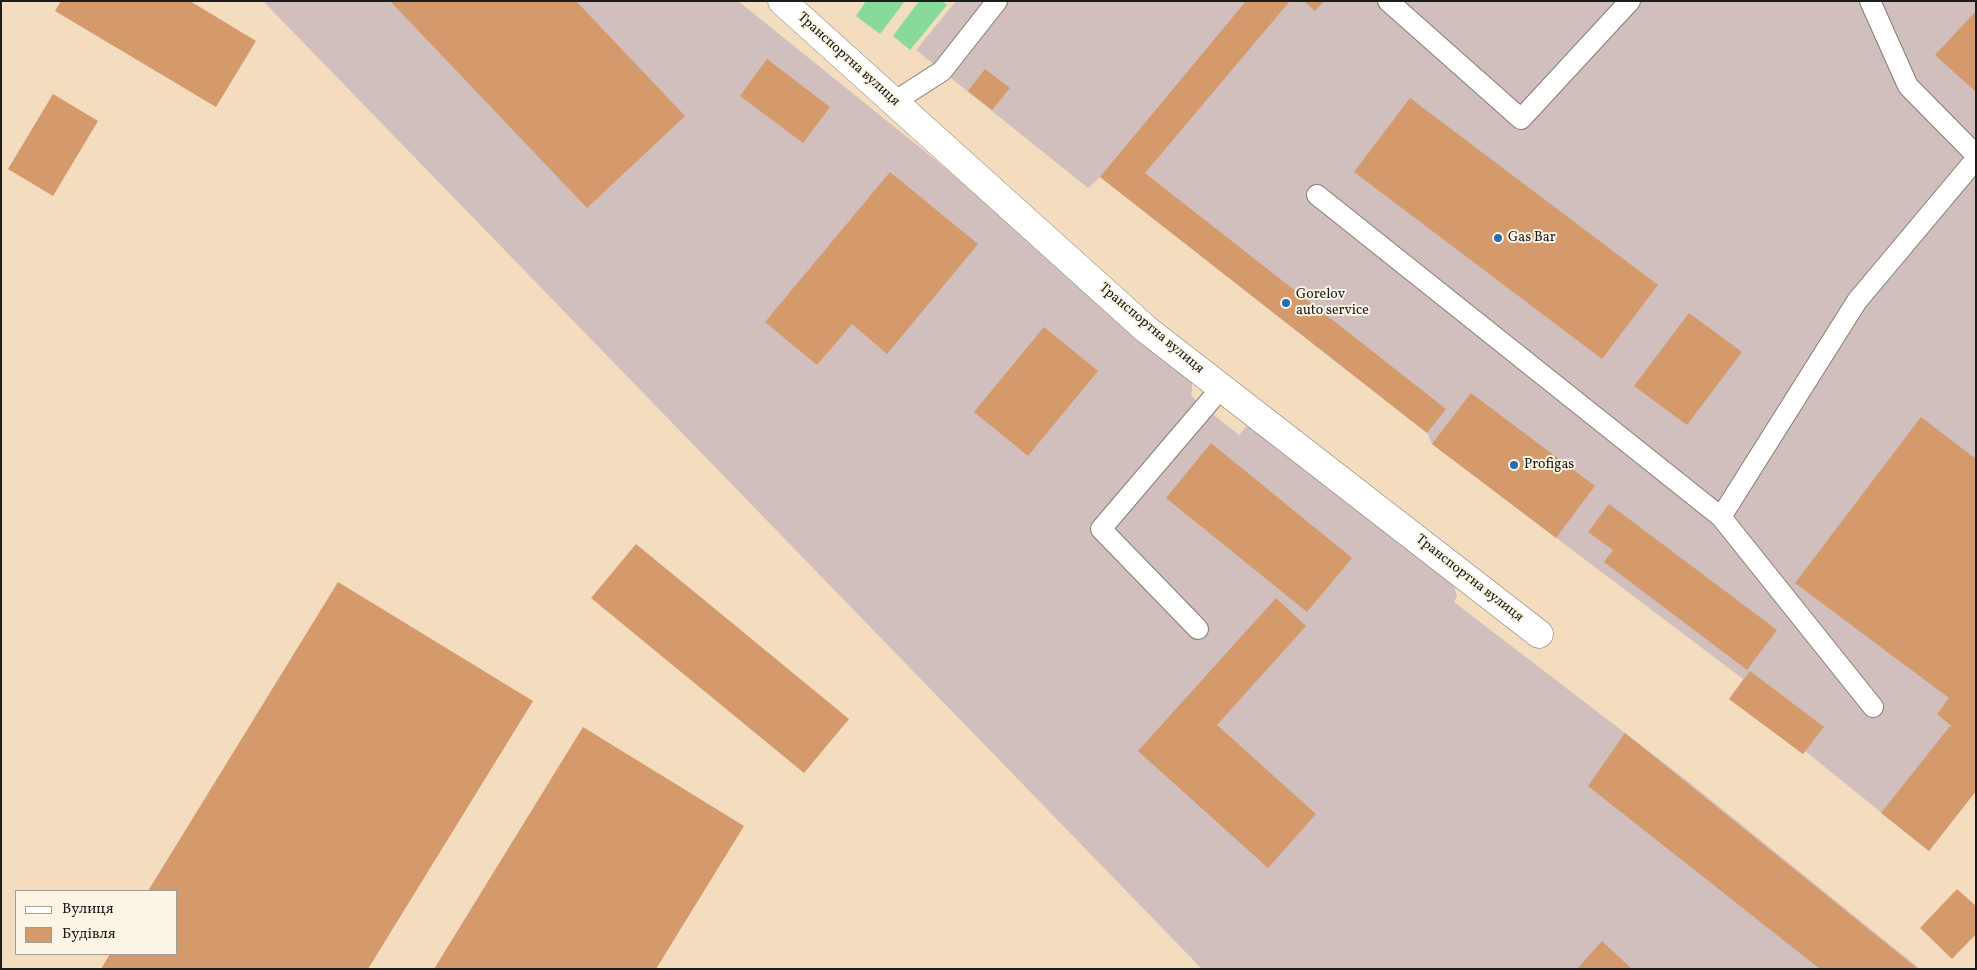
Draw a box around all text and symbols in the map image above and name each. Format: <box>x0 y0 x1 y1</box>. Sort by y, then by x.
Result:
street label: Транспортна вулиця <box>793 10 903 110</box>
place label: Gas Bar <box>1508 230 1556 246</box>
marker: Gas Bar <box>1492 232 1504 244</box>
street label: Транспортна вулиця <box>1095 280 1207 378</box>
place label: Gorelov auto service <box>1296 287 1369 320</box>
marker: Gorelov auto service <box>1280 297 1292 309</box>
place label: Profigas <box>1524 457 1574 473</box>
marker: Profigas <box>1508 459 1520 471</box>
street label: Транспортна вулиця <box>1412 532 1526 626</box>
legend <box>15 890 178 955</box>
text: Вулиця <box>62 899 113 920</box>
text: Будівля <box>62 924 116 945</box>

